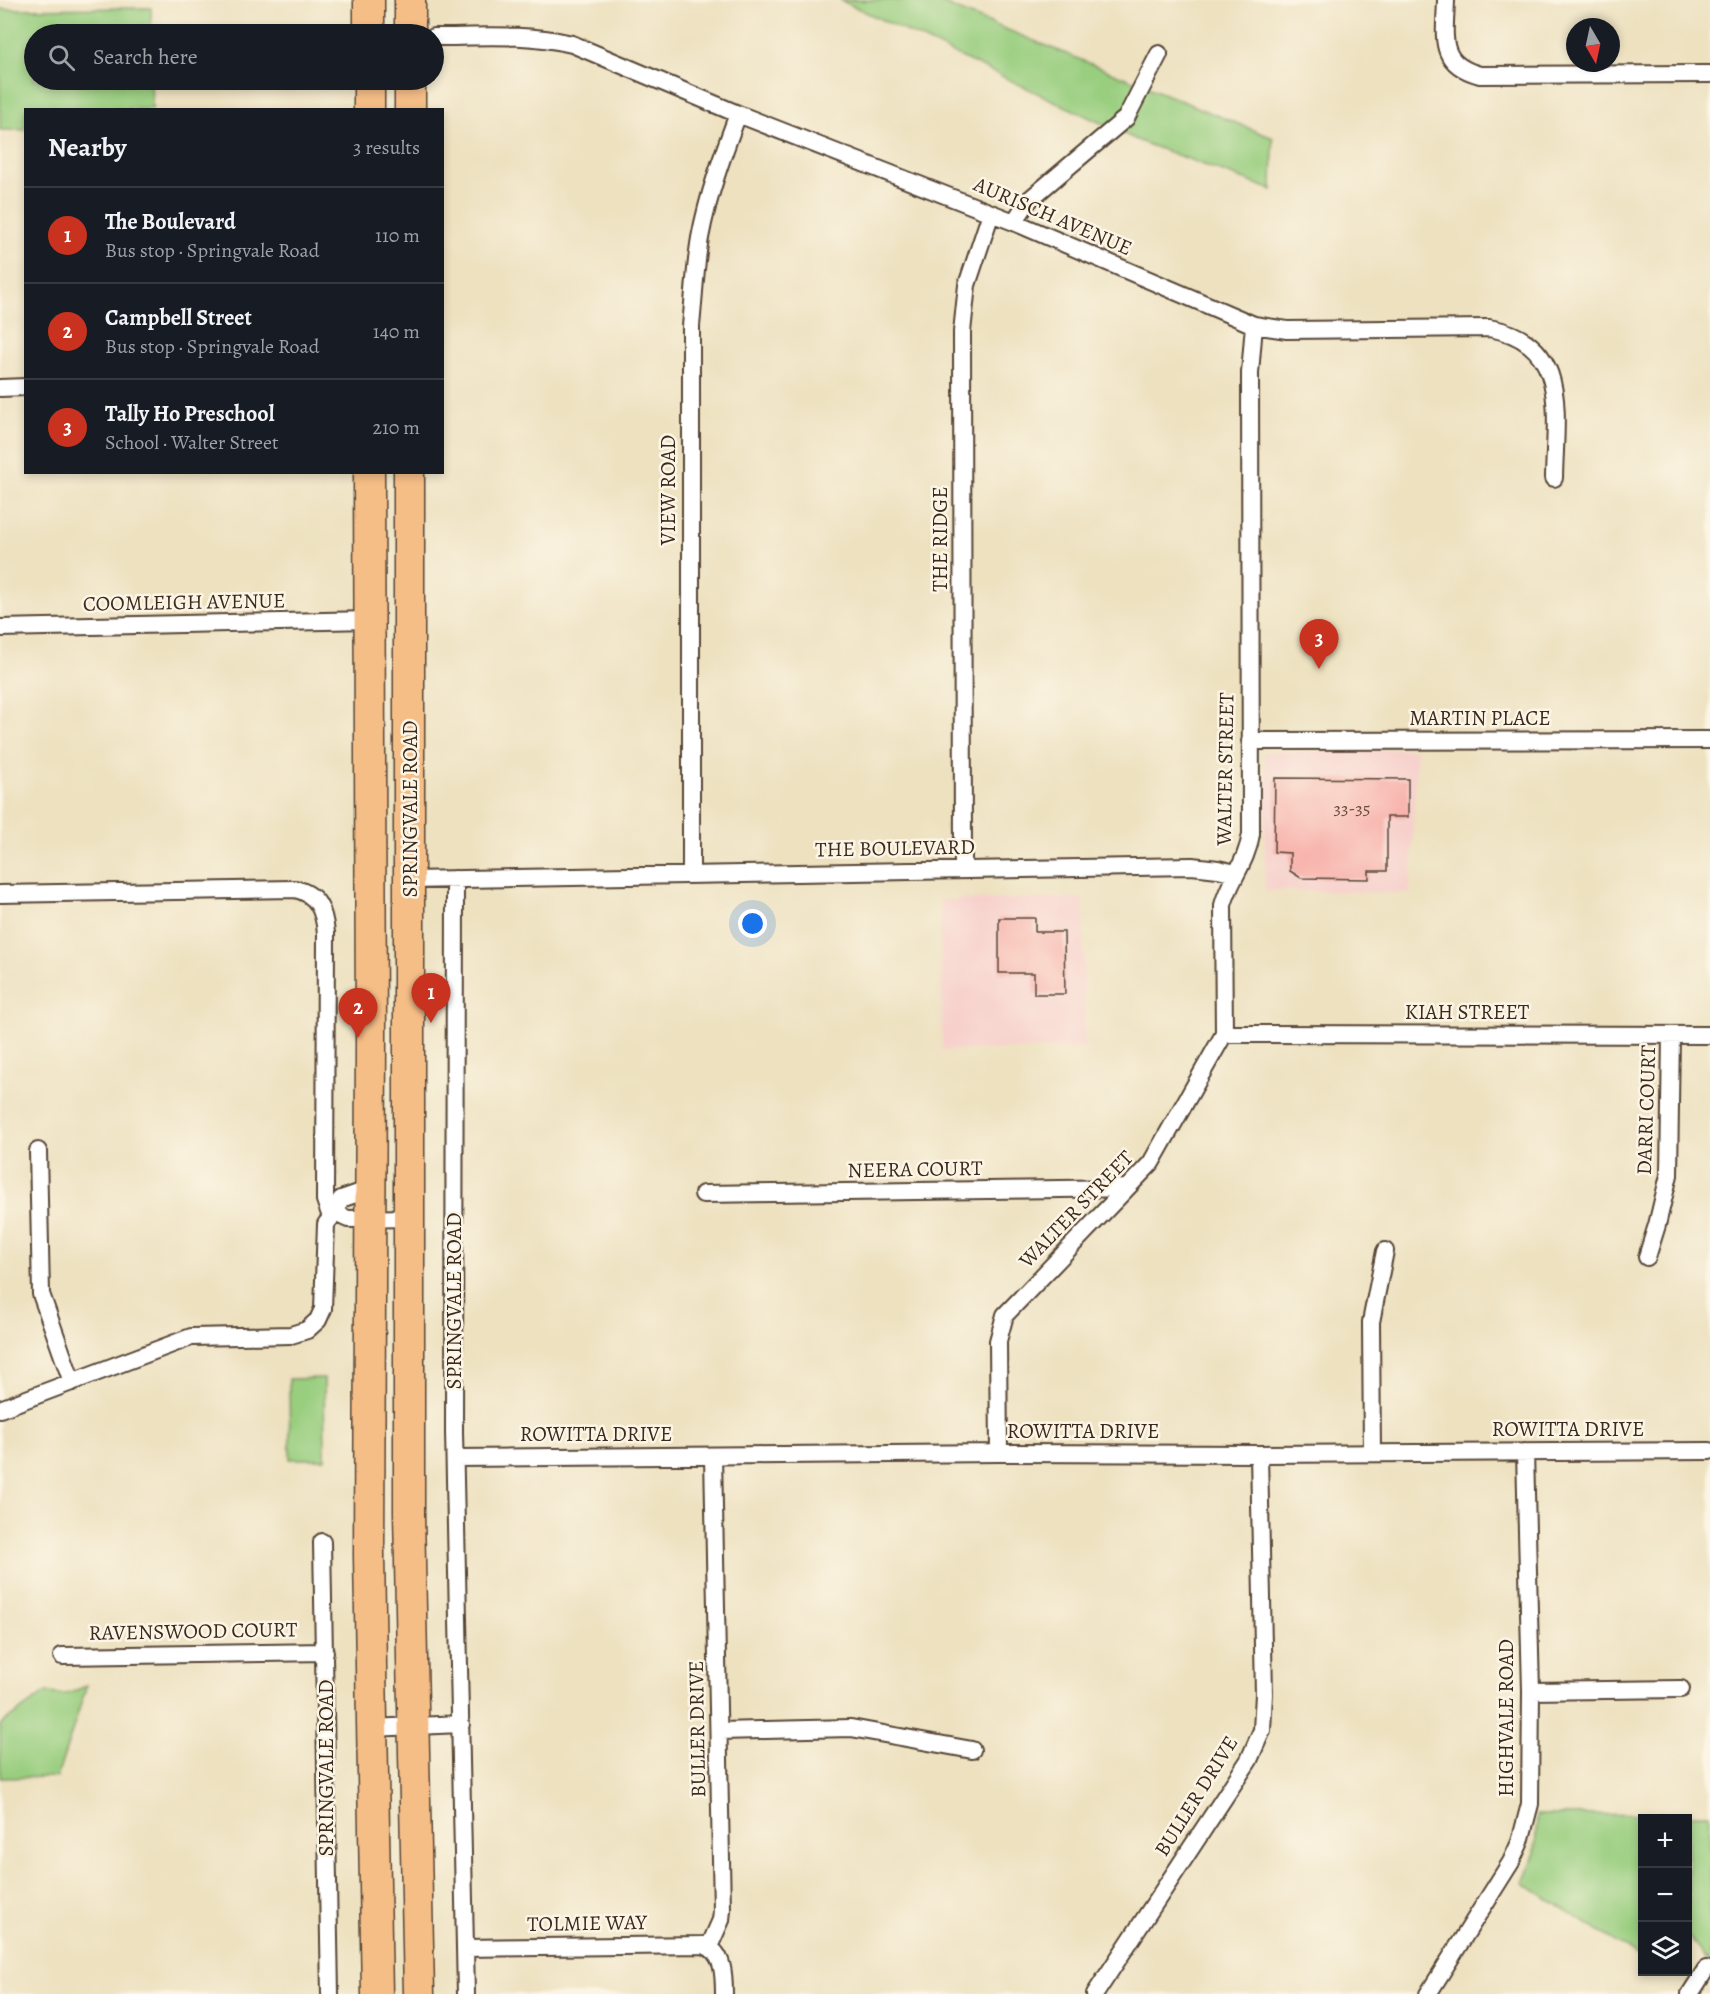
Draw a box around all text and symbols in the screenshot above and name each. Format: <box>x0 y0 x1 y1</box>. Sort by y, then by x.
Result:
north arrow <box>1566 18 1620 72</box>
search box <box>24 24 444 90</box>
icon: search <box>45 41 78 74</box>
text: Search here <box>93 42 198 72</box>
text: Nearby <box>48 130 127 165</box>
text: 3 results <box>353 134 420 161</box>
street label: AURISCH AVENUE <box>969 170 1136 262</box>
text: The Boulevard <box>105 207 236 237</box>
text: 1 <box>64 222 71 249</box>
text: 110 m <box>375 222 420 249</box>
text: Bus stop · Springvale Road <box>105 237 320 264</box>
text: Campbell Street <box>105 303 252 333</box>
text: 2 <box>63 318 72 345</box>
text: 140 m <box>373 318 420 345</box>
text: Bus stop · Springvale Road <box>105 333 320 360</box>
text: Tally Ho Preschool <box>105 399 275 429</box>
text: 3 <box>63 414 72 441</box>
text: 210 m <box>372 414 420 441</box>
text: School · Walter Street <box>105 429 279 456</box>
street label: VIEW ROAD <box>654 435 682 546</box>
street label: THE RIDGE <box>926 486 954 592</box>
street label: COOMLEIGH AVENUE <box>83 586 285 618</box>
pin: 3 <box>1300 620 1338 669</box>
street label: WALTER STREET <box>1210 692 1240 847</box>
street label: MARTIN PLACE <box>1409 704 1551 732</box>
street label: SPRINGVALE ROAD <box>396 720 424 898</box>
house number: 33-35 <box>1333 796 1371 820</box>
street label: THE BOULEVARD <box>815 833 975 863</box>
your location <box>738 909 767 938</box>
pin: 1 <box>412 974 450 1023</box>
pin: 2 <box>338 988 378 1038</box>
street label: KIAH STREET <box>1405 998 1530 1026</box>
street label: DARRI COURT <box>1630 1044 1662 1176</box>
street label: WALTER STREET <box>1012 1144 1140 1275</box>
street label: NEERA COURT <box>847 1154 983 1184</box>
street label: SPRINGVALE ROAD <box>440 1212 468 1390</box>
street label: ROWITTA DRIVE <box>1492 1415 1644 1443</box>
street label: ROWITTA DRIVE <box>1007 1417 1159 1445</box>
street label: ROWITTA DRIVE <box>520 1420 672 1448</box>
street label: RAVENSWOOD COURT <box>88 1615 298 1647</box>
street label: HIGHVALE ROAD <box>1492 1639 1520 1797</box>
street label: BULLER DRIVE <box>682 1660 712 1798</box>
street label: SPRINGVALE ROAD <box>312 1679 340 1857</box>
street label: BULLER DRIVE <box>1148 1730 1244 1862</box>
map controls <box>1638 1814 1692 1976</box>
button: + <box>1638 1814 1692 1868</box>
button: − <box>1638 1868 1692 1922</box>
street label: TOLMIE WAY <box>527 1908 648 1938</box>
button: layers <box>1638 1922 1692 1976</box>

